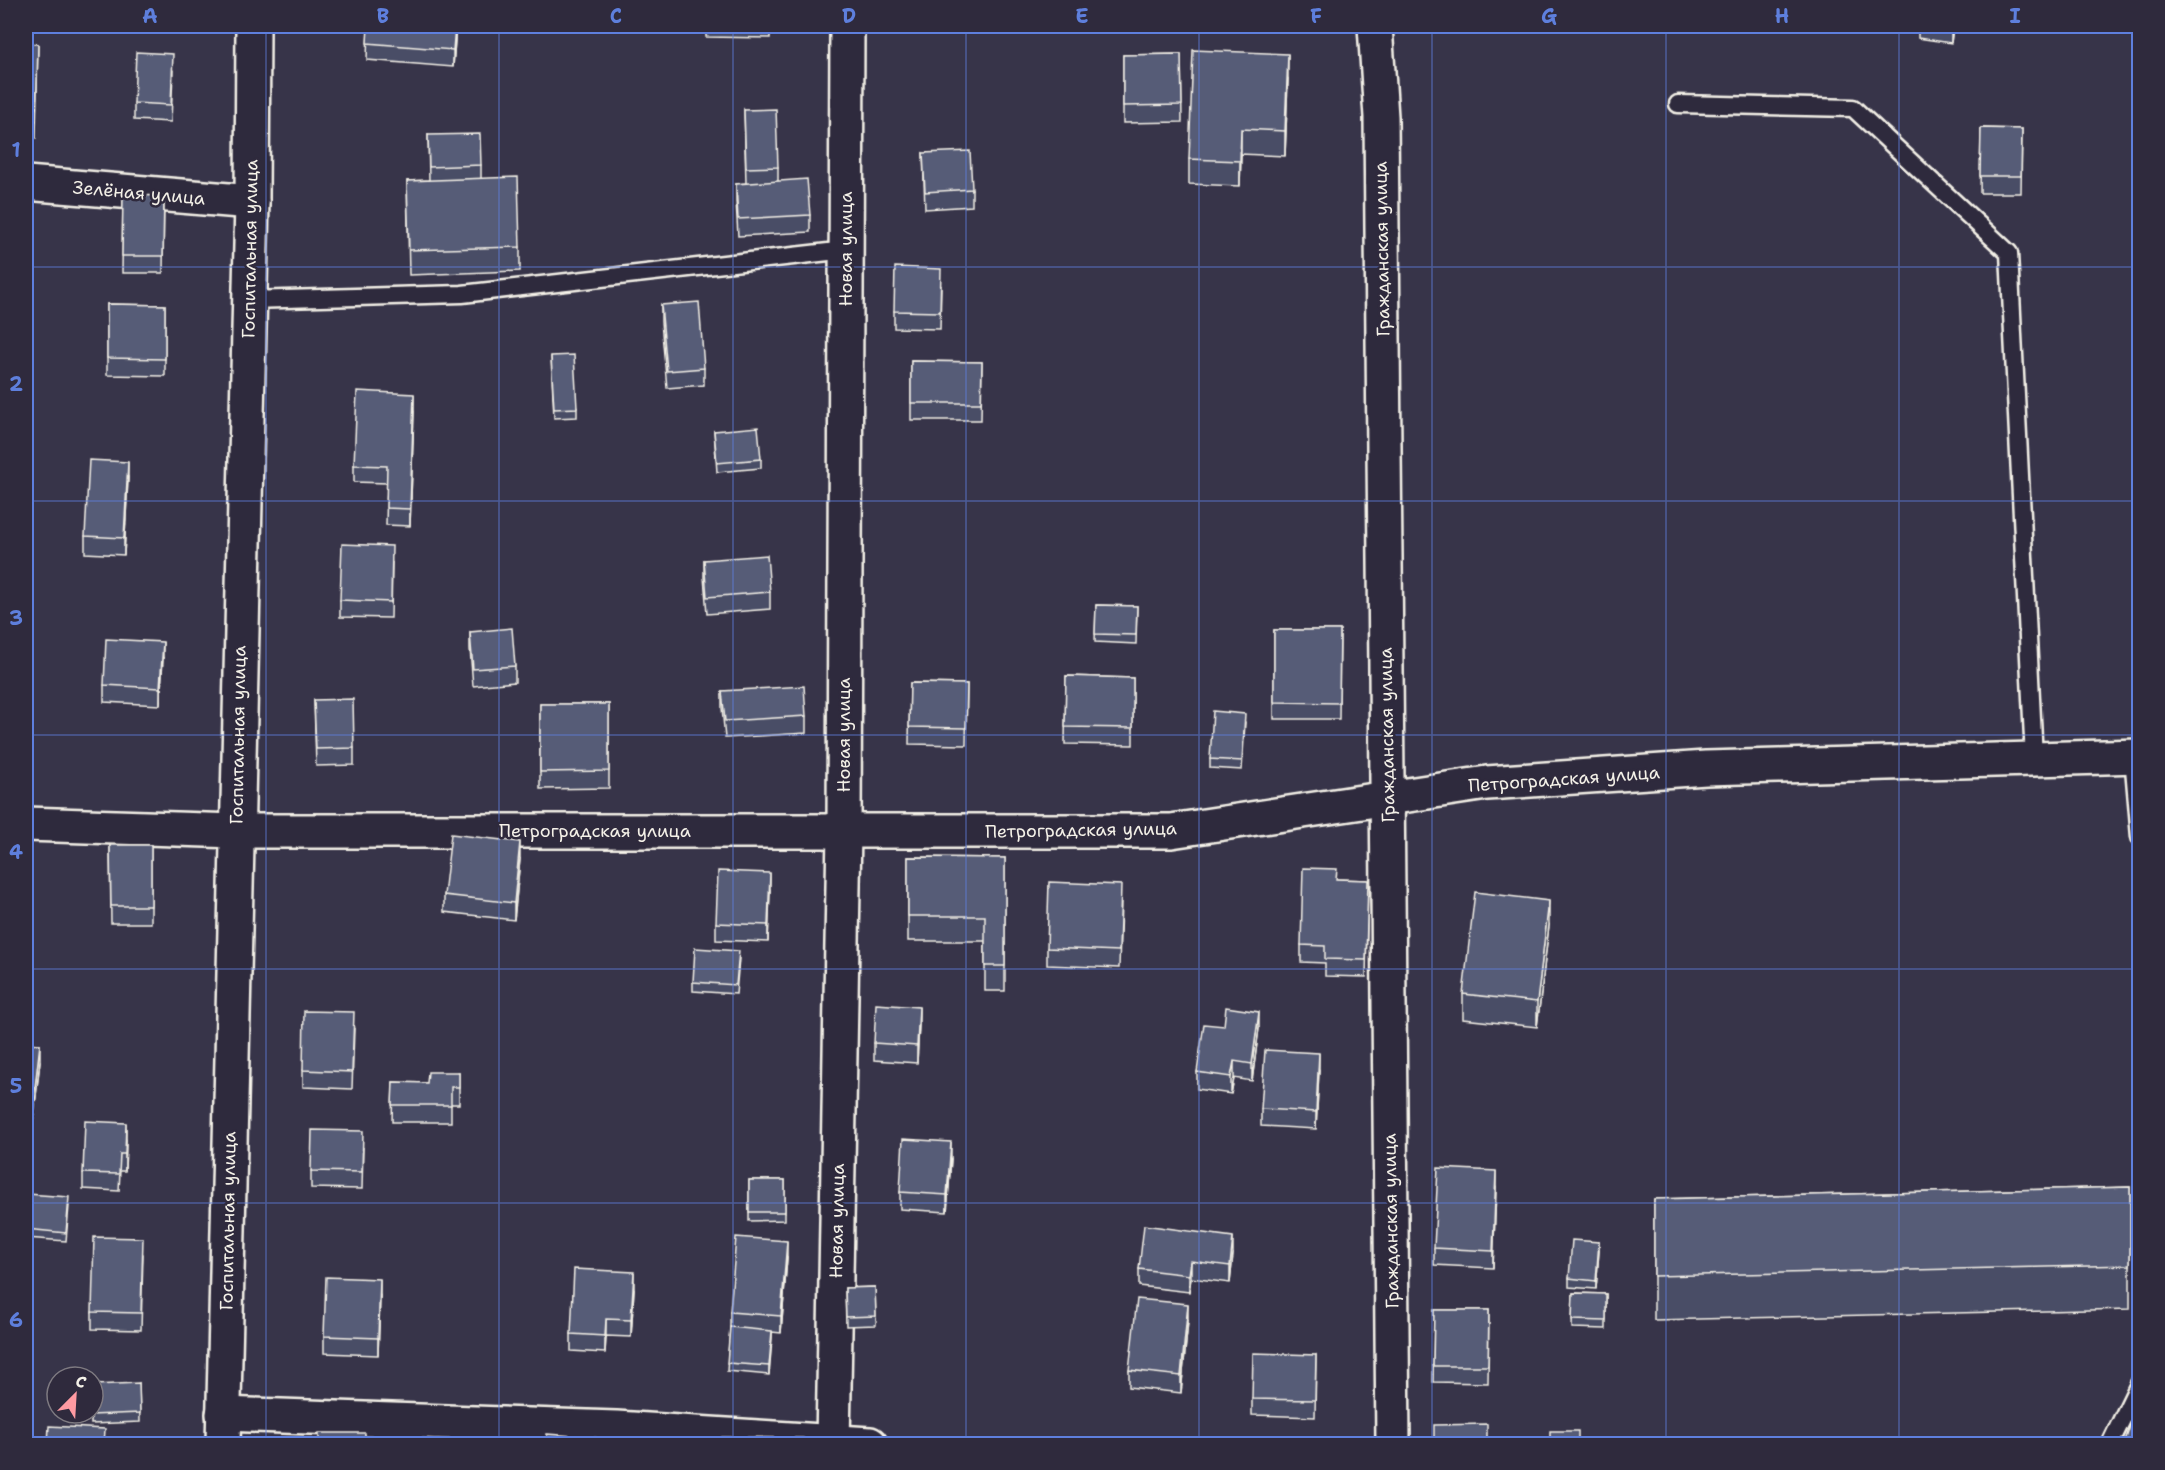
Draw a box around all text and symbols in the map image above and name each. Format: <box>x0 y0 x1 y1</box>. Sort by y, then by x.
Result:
text: A <box>142 3 158 29</box>
text: B <box>377 3 389 29</box>
text: C <box>610 3 622 29</box>
text: D <box>842 3 856 29</box>
text: E <box>1075 3 1089 29</box>
text: F <box>1310 3 1322 29</box>
text: G <box>1541 3 1557 29</box>
text: H <box>1775 3 1789 29</box>
text: I <box>2009 3 2021 29</box>
text: 1 <box>11 137 21 163</box>
street label: Госпитальная улица <box>236 159 264 339</box>
street label: Гражданская улица <box>1368 161 1396 337</box>
street label: Зелёная улица <box>72 175 206 211</box>
street label: Новая улица <box>834 192 858 306</box>
text: 2 <box>9 371 23 397</box>
text: 3 <box>9 605 23 631</box>
street label: Госпитальная улица <box>224 645 252 825</box>
street label: Гражданская улица <box>1373 647 1401 823</box>
street label: Новая улица <box>832 678 856 792</box>
street label: Петроградская улица <box>1467 760 1661 798</box>
street label: Петроградская улица <box>985 816 1177 844</box>
street label: Петроградская улица <box>499 819 691 843</box>
text: 4 <box>9 839 23 865</box>
text: 5 <box>10 1073 22 1099</box>
street label: Госпитальная улица <box>214 1131 242 1311</box>
street label: Гражданская улица <box>1377 1133 1405 1309</box>
street label: Новая улица <box>824 1163 850 1279</box>
text: 6 <box>9 1307 23 1333</box>
north arrow <box>45 1365 105 1425</box>
text: С <box>72 1370 90 1393</box>

